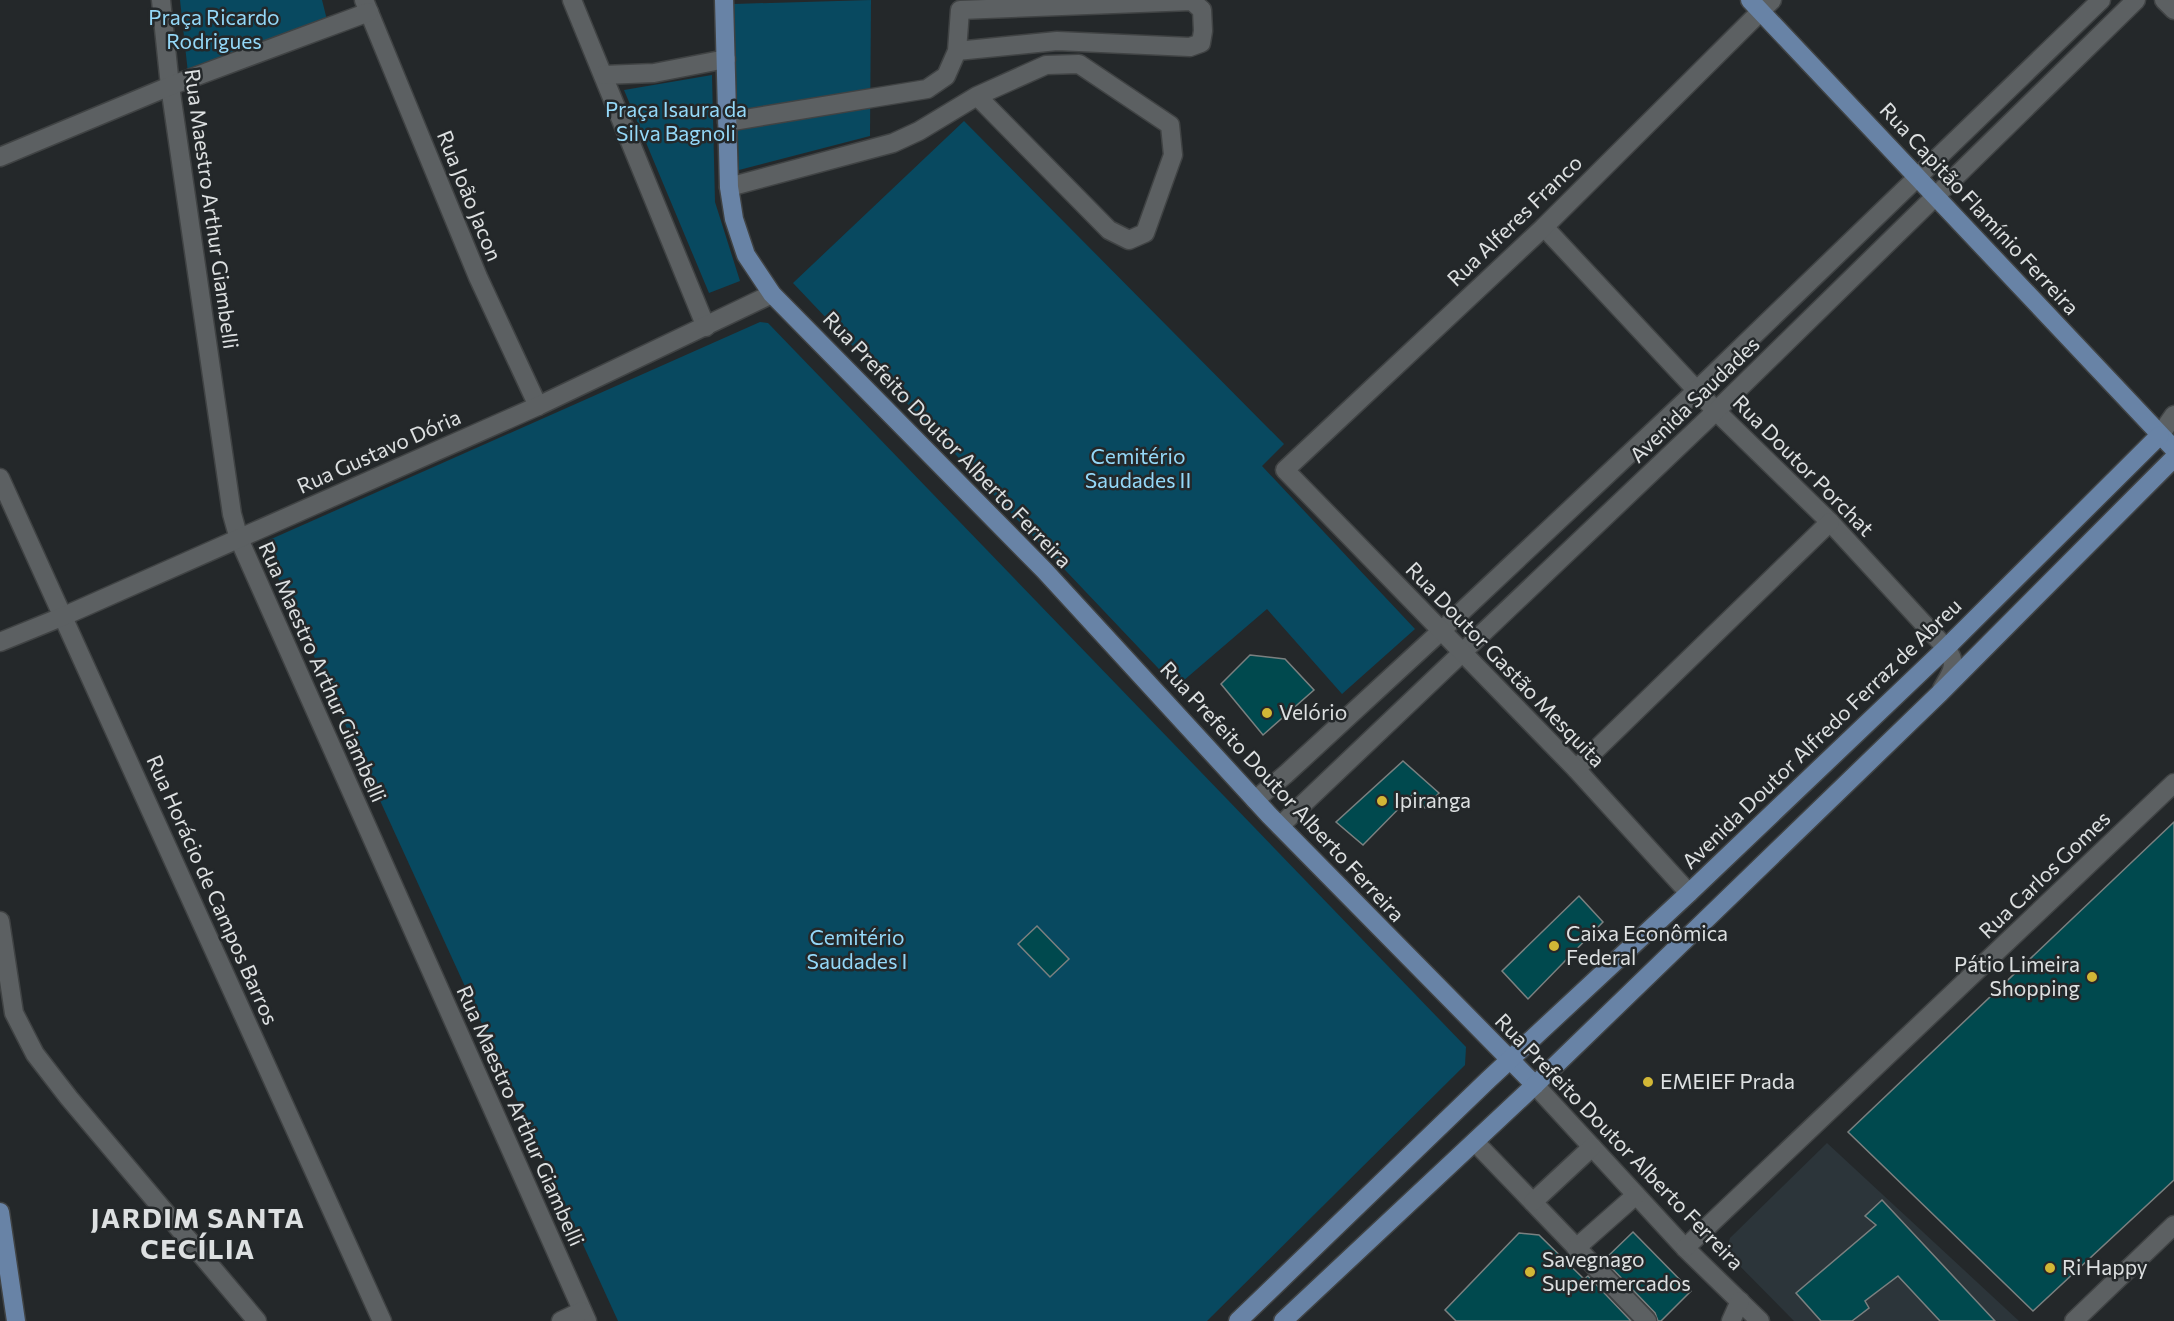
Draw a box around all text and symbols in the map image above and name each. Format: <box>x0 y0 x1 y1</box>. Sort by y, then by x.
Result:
park label: Praça Ricardo Rodrigues <box>148 4 280 53</box>
street label: Rua Maestro Arthur Giambelli <box>180 67 245 350</box>
park label: Praça Isaura da Silva Bagnoli <box>605 96 747 145</box>
street label: Rua Capitão Flamínio Ferreira <box>1875 97 2085 319</box>
street label: Rua João Jacon <box>433 126 508 265</box>
street label: Rua Alferes Franco <box>1441 149 1587 291</box>
street label: Rua Prefeito Doutor Alberto Ferreira <box>819 306 1077 572</box>
street label: Avenida Saudades <box>1624 331 1764 467</box>
street label: Rua Doutor Porchat <box>1728 389 1880 541</box>
street label: Rua Gustavo Dória <box>293 403 464 498</box>
park label: Cemitério Saudades II <box>1085 443 1191 492</box>
street label: Rua Maestro Arthur Giambelli <box>254 537 392 806</box>
street label: Rua Doutor Gastão Mesquita <box>1401 556 1611 772</box>
street label: Avenida Doutor Alfredo Ferraz de Abreu <box>1676 592 1966 873</box>
street label: Rua Prefeito Doutor Alberto Ferreira <box>1156 656 1410 926</box>
place label: Velório <box>1279 699 1347 724</box>
marker: Velório <box>1260 706 1274 720</box>
street label: Rua Horácio de Campos Barros <box>142 751 284 1028</box>
place label: Ipiranga <box>1394 787 1471 812</box>
marker: Ipiranga <box>1375 794 1389 808</box>
street label: Rua Carlos Gomes <box>1973 805 2115 943</box>
place label: Caixa Econômica Federal <box>1566 920 1728 969</box>
park label: Cemitério Saudades I <box>807 924 907 973</box>
marker: Caixa Econômica Federal <box>1547 939 1561 953</box>
place label: Pátio Limeira Shopping <box>1954 951 2080 1000</box>
marker: Pátio Limeira Shopping <box>2085 970 2099 984</box>
street label: Rua Maestro Arthur Giambelli <box>452 981 590 1250</box>
street label: Rua Prefeito Doutor Alberto Ferreira <box>1491 1008 1749 1274</box>
place label: EMEIEF Prada <box>1660 1068 1795 1093</box>
marker: EMEIEF Prada <box>1641 1075 1655 1089</box>
district label: JARDIM SANTA CECÍLIA <box>91 1201 305 1265</box>
place label: Savegnago Supermercados <box>1542 1246 1691 1295</box>
place label: Ri Happy <box>2062 1254 2148 1279</box>
marker: Ri Happy <box>2043 1261 2057 1275</box>
marker: Savegnago Supermercados <box>1523 1265 1537 1279</box>

